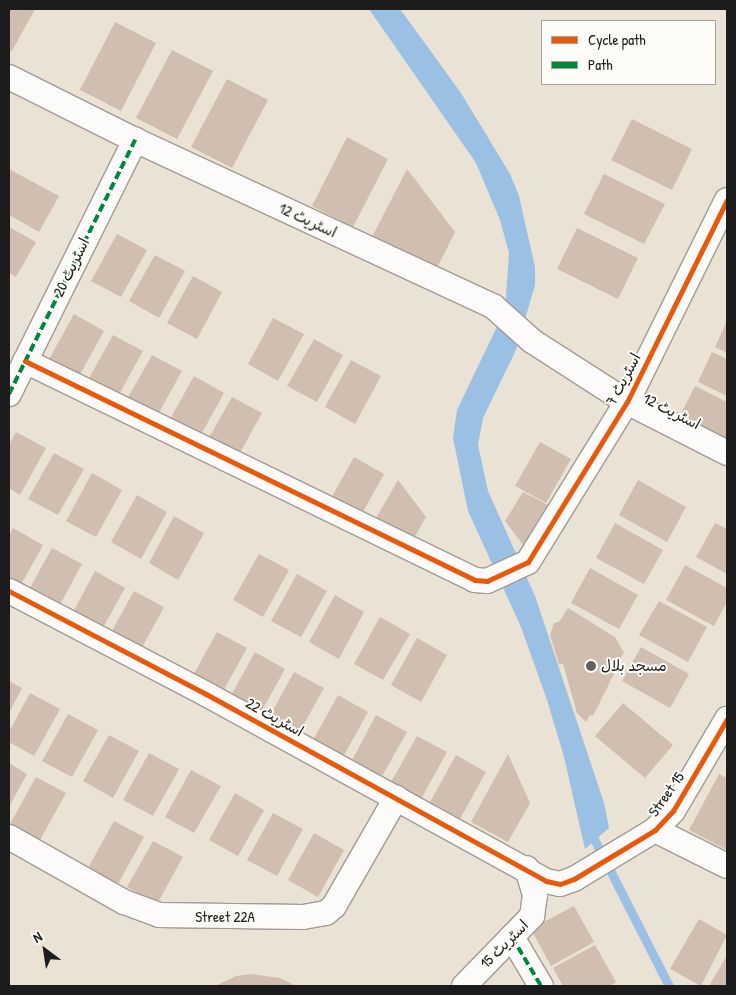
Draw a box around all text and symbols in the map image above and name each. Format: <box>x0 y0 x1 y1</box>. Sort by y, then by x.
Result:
legend <box>541 20 716 85</box>
text: Cycle path <box>588 29 646 50</box>
text: Path <box>588 54 613 75</box>
street label: اسٹریٹ 12 <box>276 199 340 241</box>
street label: اسٹریٹ 20 <box>49 235 93 299</box>
street label: اسٹریٹ 7 <box>602 350 644 408</box>
street label: اسٹریٹ 12 <box>640 389 704 433</box>
place label: مسجد بلال <box>601 657 667 675</box>
marker: مسجد بلال <box>585 660 597 672</box>
street label: اسٹریٹ 22 <box>243 694 307 740</box>
street label: Street 15 <box>644 768 688 820</box>
street label: Street 22A <box>195 908 255 926</box>
street label: اسٹریٹ 15 <box>476 916 532 972</box>
north arrow <box>20 925 70 975</box>
text: N <box>29 927 45 947</box>

